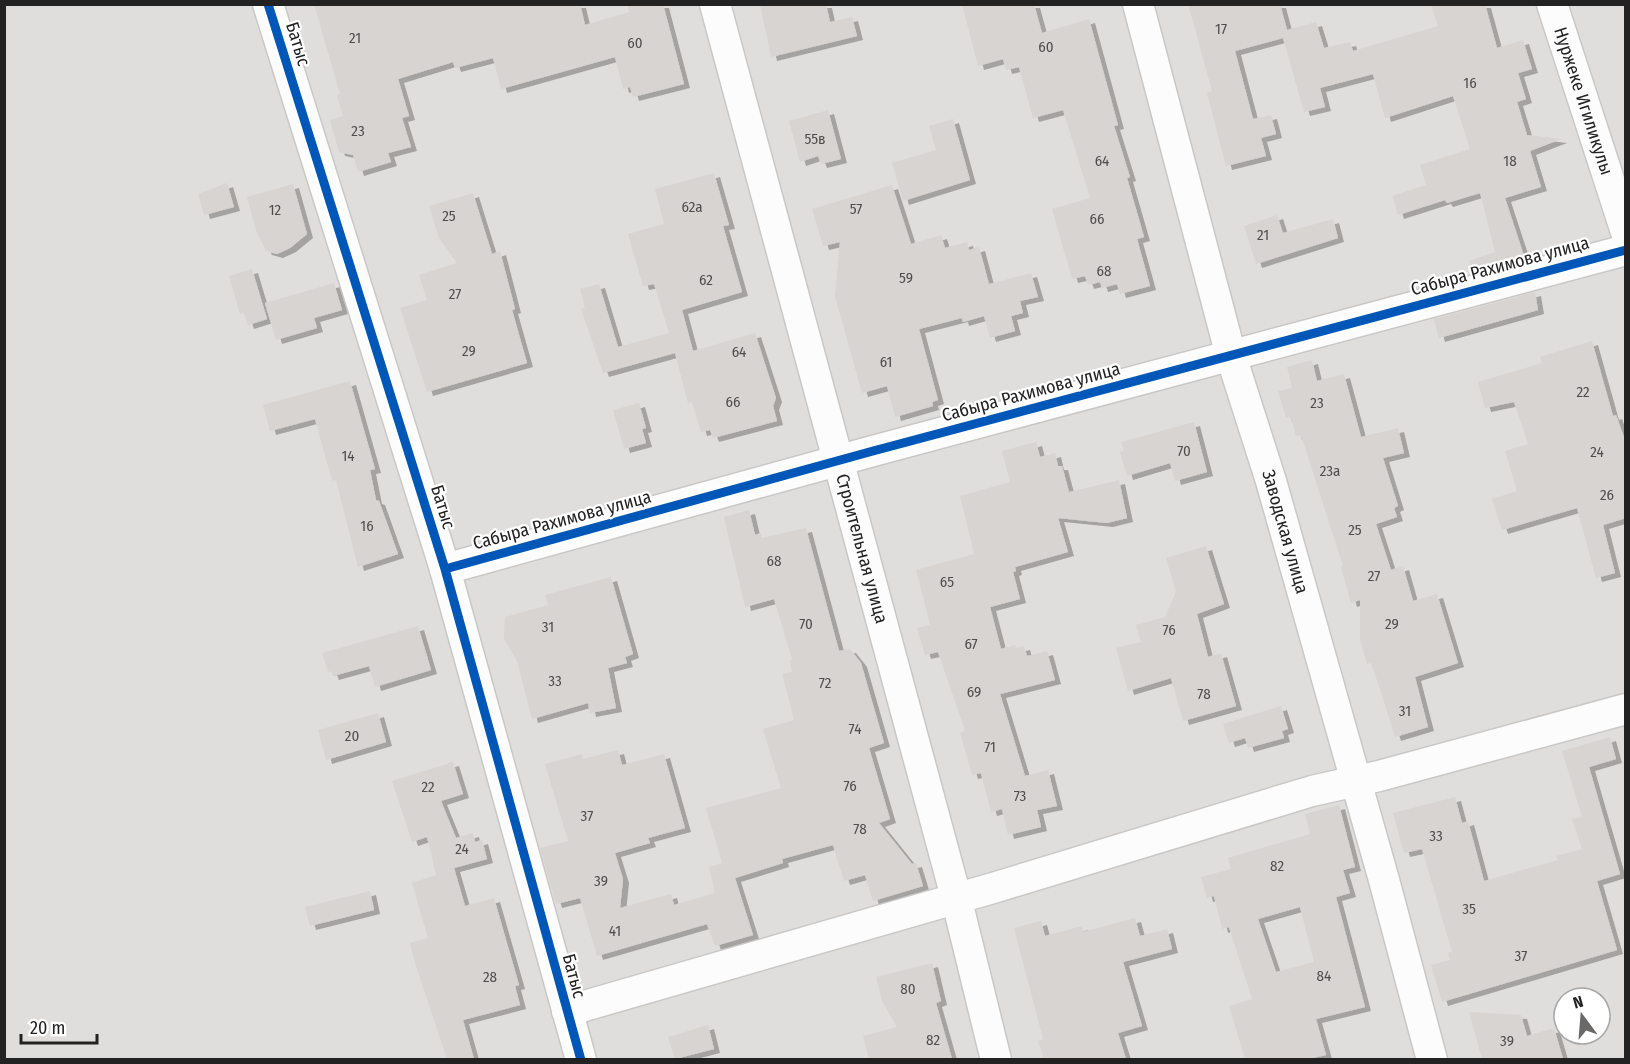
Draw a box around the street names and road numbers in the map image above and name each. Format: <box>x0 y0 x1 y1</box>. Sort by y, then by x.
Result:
street label: Батыс <box>281 19 315 69</box>
street label: Нуржеке Игиликулы <box>1549 24 1618 178</box>
street label: Сабыра Рахимова улица <box>1408 232 1592 300</box>
street label: Сабыра Рахимова улица <box>939 358 1123 426</box>
street label: Заводская улица <box>1257 467 1313 596</box>
street label: Строительная улица <box>831 471 893 626</box>
street label: Батыс <box>426 482 460 532</box>
street label: Сабыра Рахимова улица <box>470 486 654 554</box>
street label: Батыс <box>558 951 591 1001</box>

